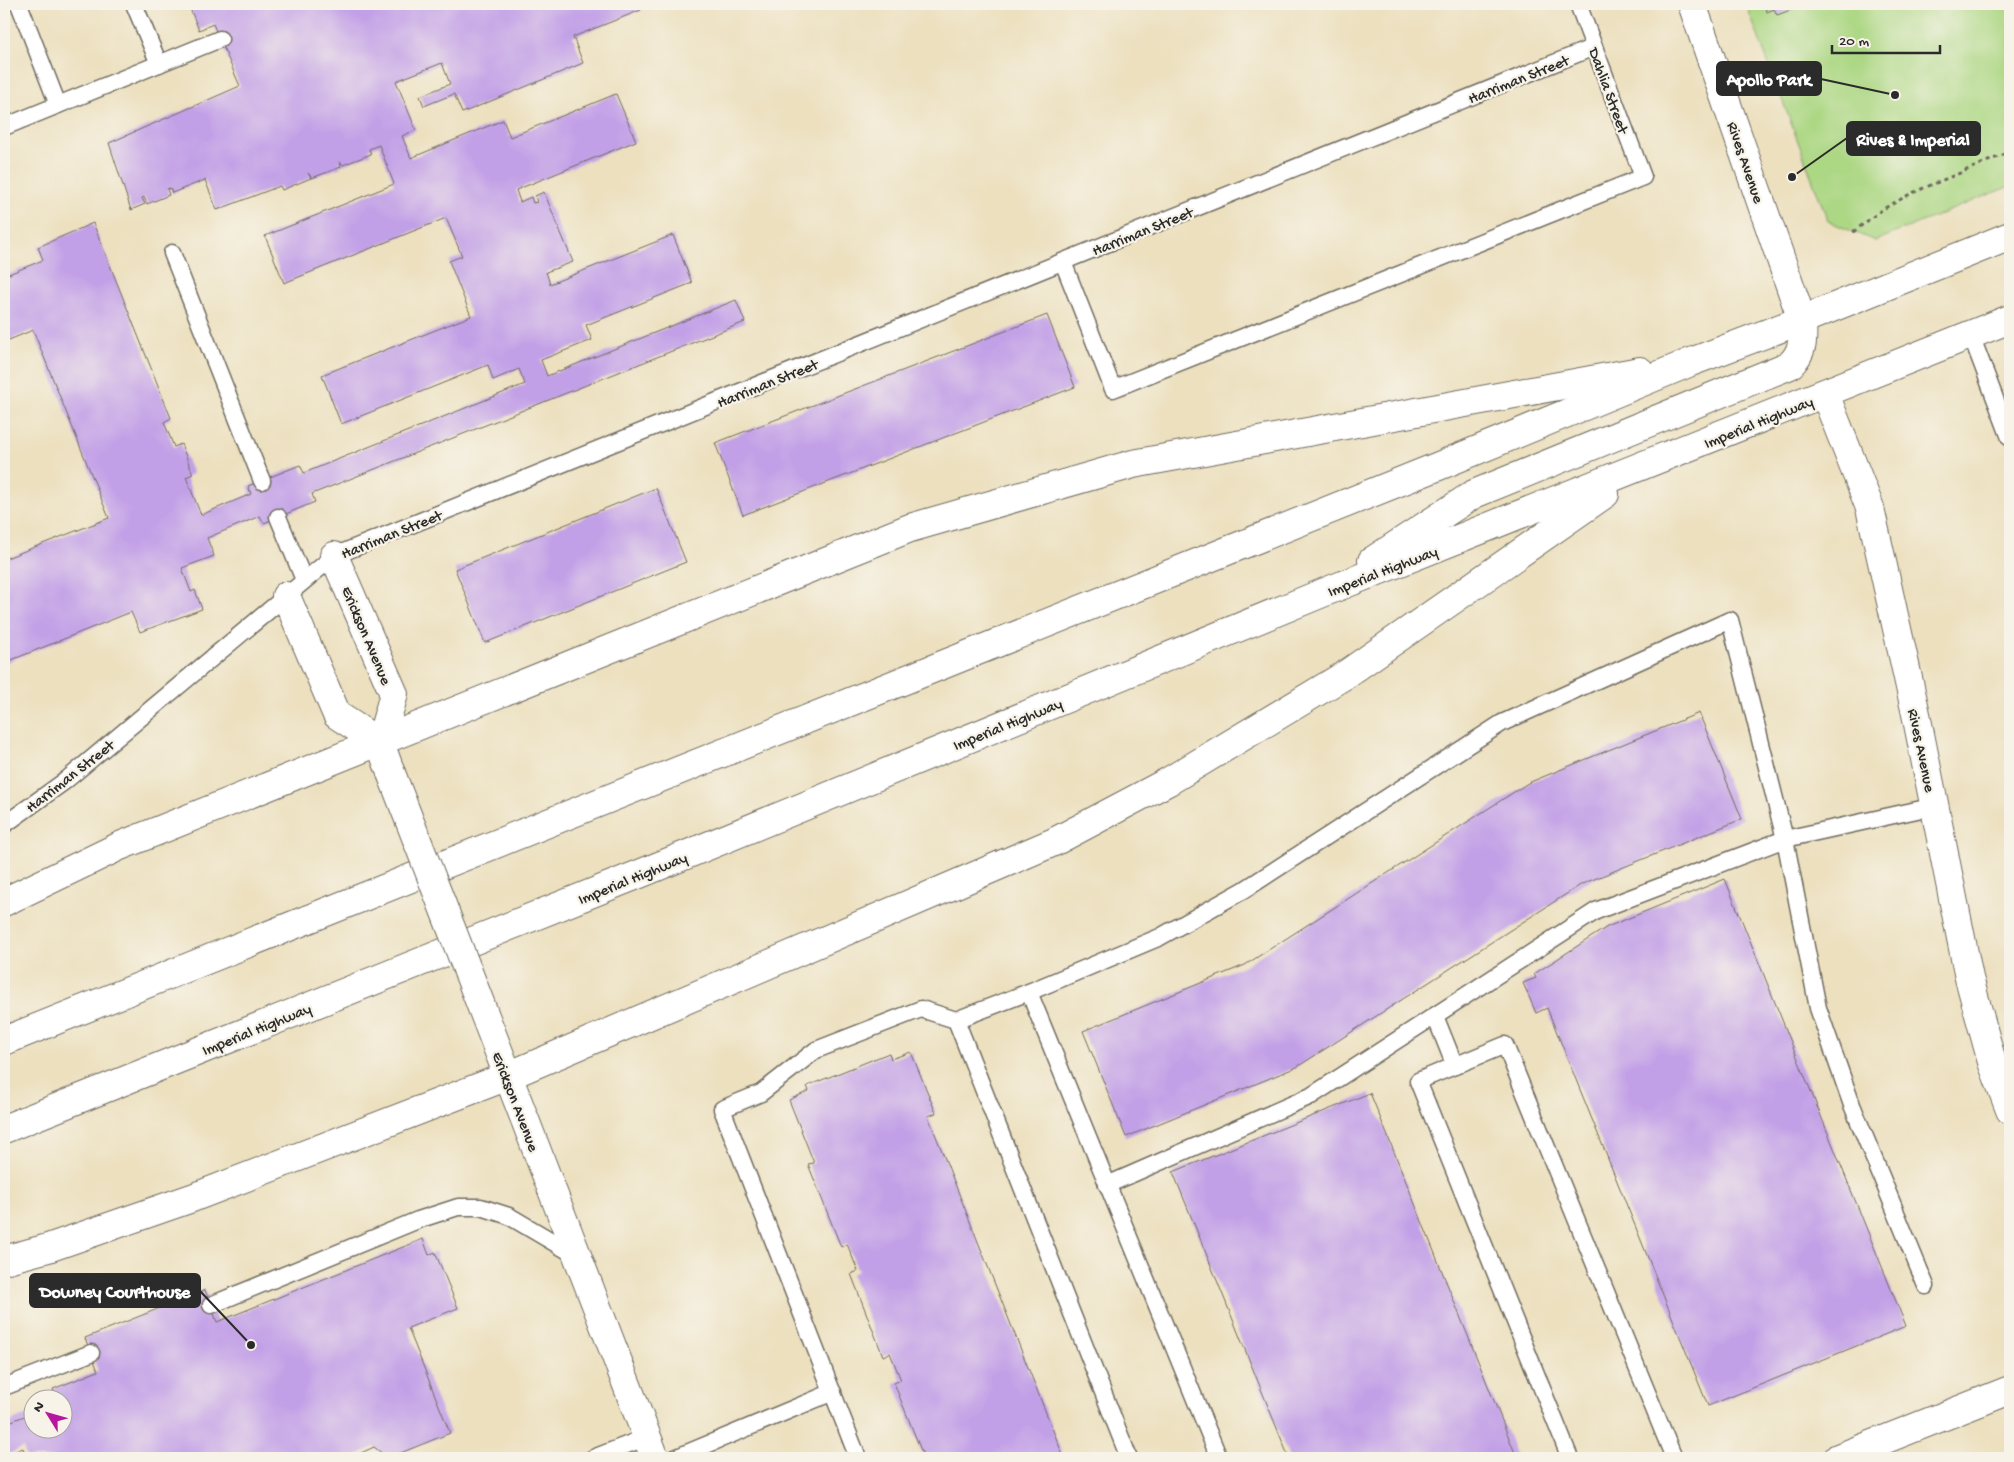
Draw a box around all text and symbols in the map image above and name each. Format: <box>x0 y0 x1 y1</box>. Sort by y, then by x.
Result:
scale bar <box>1832 22 1939 54</box>
text: 20 m <box>1839 33 1869 51</box>
street label: Dahlia Street <box>1582 45 1632 138</box>
street label: Harriman Street <box>1466 52 1574 110</box>
callout: Apollo Park <box>1717 62 1821 95</box>
text: Apollo Park <box>1726 71 1813 92</box>
street label: Rives Avenue <box>1721 120 1767 207</box>
callout: Rives & Imperial <box>1847 122 1980 155</box>
text: Rives & Imperial <box>1855 131 1970 152</box>
street label: Harriman Street <box>1090 204 1198 262</box>
street label: Harriman Street <box>715 356 823 414</box>
street label: Imperial Highway <box>1702 394 1817 455</box>
street label: Harriman Street <box>339 507 447 565</box>
street label: Imperial Highway <box>1326 544 1441 603</box>
street label: Erickson Avenue <box>335 584 394 689</box>
street label: Imperial Highway <box>951 696 1066 757</box>
street label: Rives Avenue <box>1901 707 1938 795</box>
street label: Harriman Street <box>23 736 120 818</box>
street label: Imperial Highway <box>576 850 691 911</box>
street label: Imperial Highway <box>200 1001 315 1062</box>
street label: Erickson Avenue <box>486 1050 542 1156</box>
callout: Downey Courthouse <box>30 1274 200 1307</box>
text: Downey Courthouse <box>38 1283 191 1304</box>
north arrow <box>22 1390 72 1440</box>
text: N <box>30 1399 49 1416</box>

